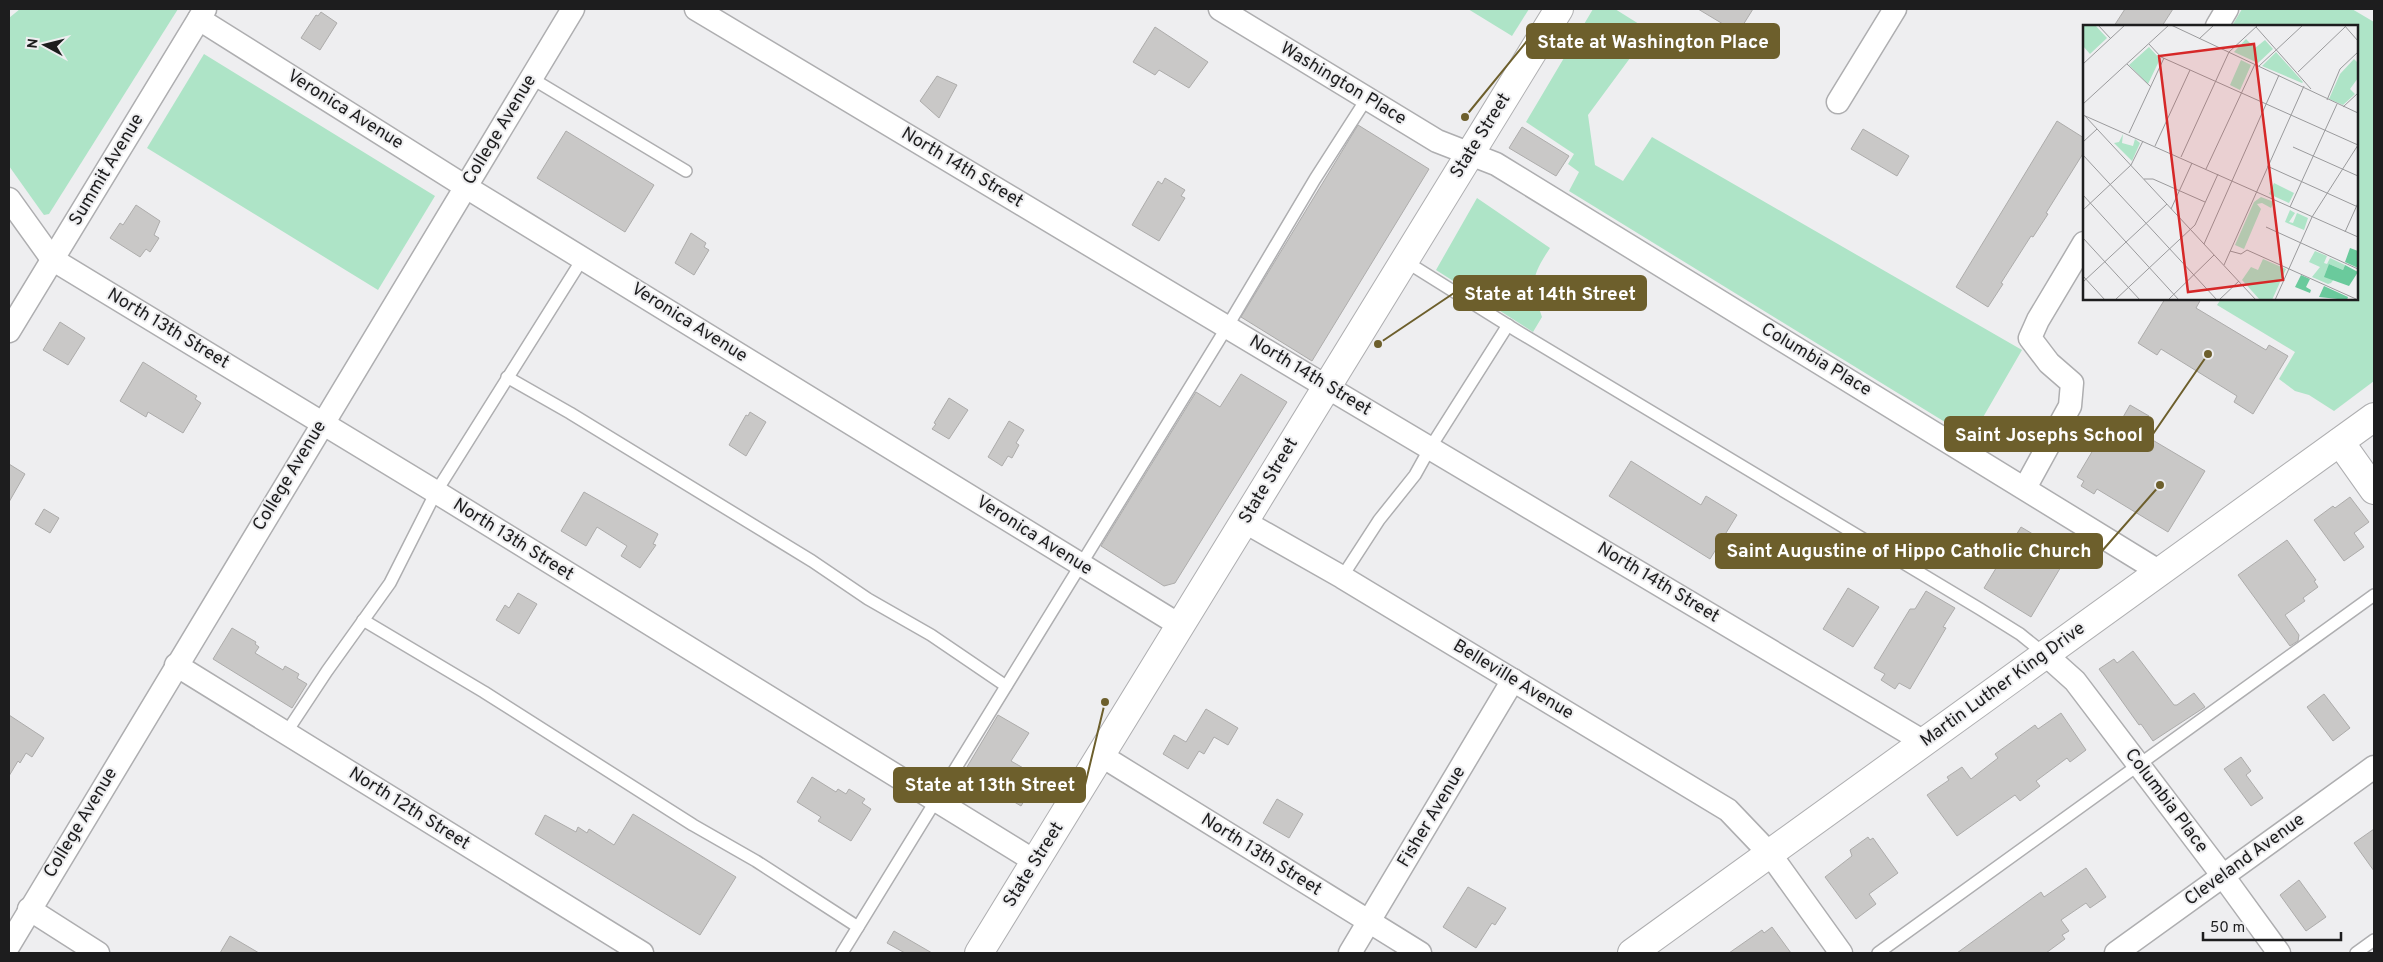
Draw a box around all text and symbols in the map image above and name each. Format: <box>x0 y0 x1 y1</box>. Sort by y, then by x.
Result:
north arrow <box>20 20 70 70</box>
callout: State at Washington Place <box>1527 24 1779 58</box>
inset map <box>2083 25 2358 300</box>
text: State at Washington Place <box>1537 31 1769 55</box>
street label: Washington Place <box>1276 37 1410 131</box>
text: N <box>25 38 43 50</box>
street label: Veronica Avenue <box>282 65 408 155</box>
street label: College Avenue <box>458 71 542 189</box>
street label: State Street <box>1446 89 1516 183</box>
street label: Summit Avenue <box>64 110 150 230</box>
street label: North 14th Street <box>897 122 1027 214</box>
callout: State at 14th Street <box>1454 276 1646 310</box>
street label: Veronica Avenue <box>626 278 752 368</box>
text: State at 14th Street <box>1464 283 1636 307</box>
street label: North 13th Street <box>103 284 233 374</box>
street label: Columbia Place <box>1756 318 1876 402</box>
street label: North 14th Street <box>1245 330 1375 422</box>
street label: College Avenue <box>248 417 332 535</box>
callout: Saint Josephs School <box>1945 417 2153 451</box>
text: Saint Josephs School <box>1955 424 2143 448</box>
street label: State Street <box>1234 434 1304 528</box>
street label: Veronica Avenue <box>971 491 1097 581</box>
street label: North 13th Street <box>448 494 578 586</box>
callout: Saint Augustine of Hippo Catholic Church <box>1716 534 2102 568</box>
street label: North 14th Street <box>1593 537 1723 629</box>
text: Saint Augustine of Hippo Catholic Church <box>1726 540 2092 564</box>
street label: Martin Luther King Drive <box>1916 617 2090 753</box>
street label: Belleville Avenue <box>1448 635 1578 725</box>
street label: Columbia Place <box>2119 744 2213 858</box>
street label: North 12th Street <box>344 762 474 856</box>
street label: Fisher Avenue <box>1393 762 1471 872</box>
street label: College Avenue <box>39 764 123 882</box>
callout: State at 13th Street <box>894 768 1085 802</box>
text: State at 13th Street <box>905 774 1075 798</box>
street label: North 13th Street <box>1196 809 1326 901</box>
street label: Cleveland Avenue <box>2180 809 2310 911</box>
street label: State Street <box>999 818 1069 912</box>
scale bar <box>2203 910 2340 942</box>
text: 50 m <box>2210 919 2245 938</box>

